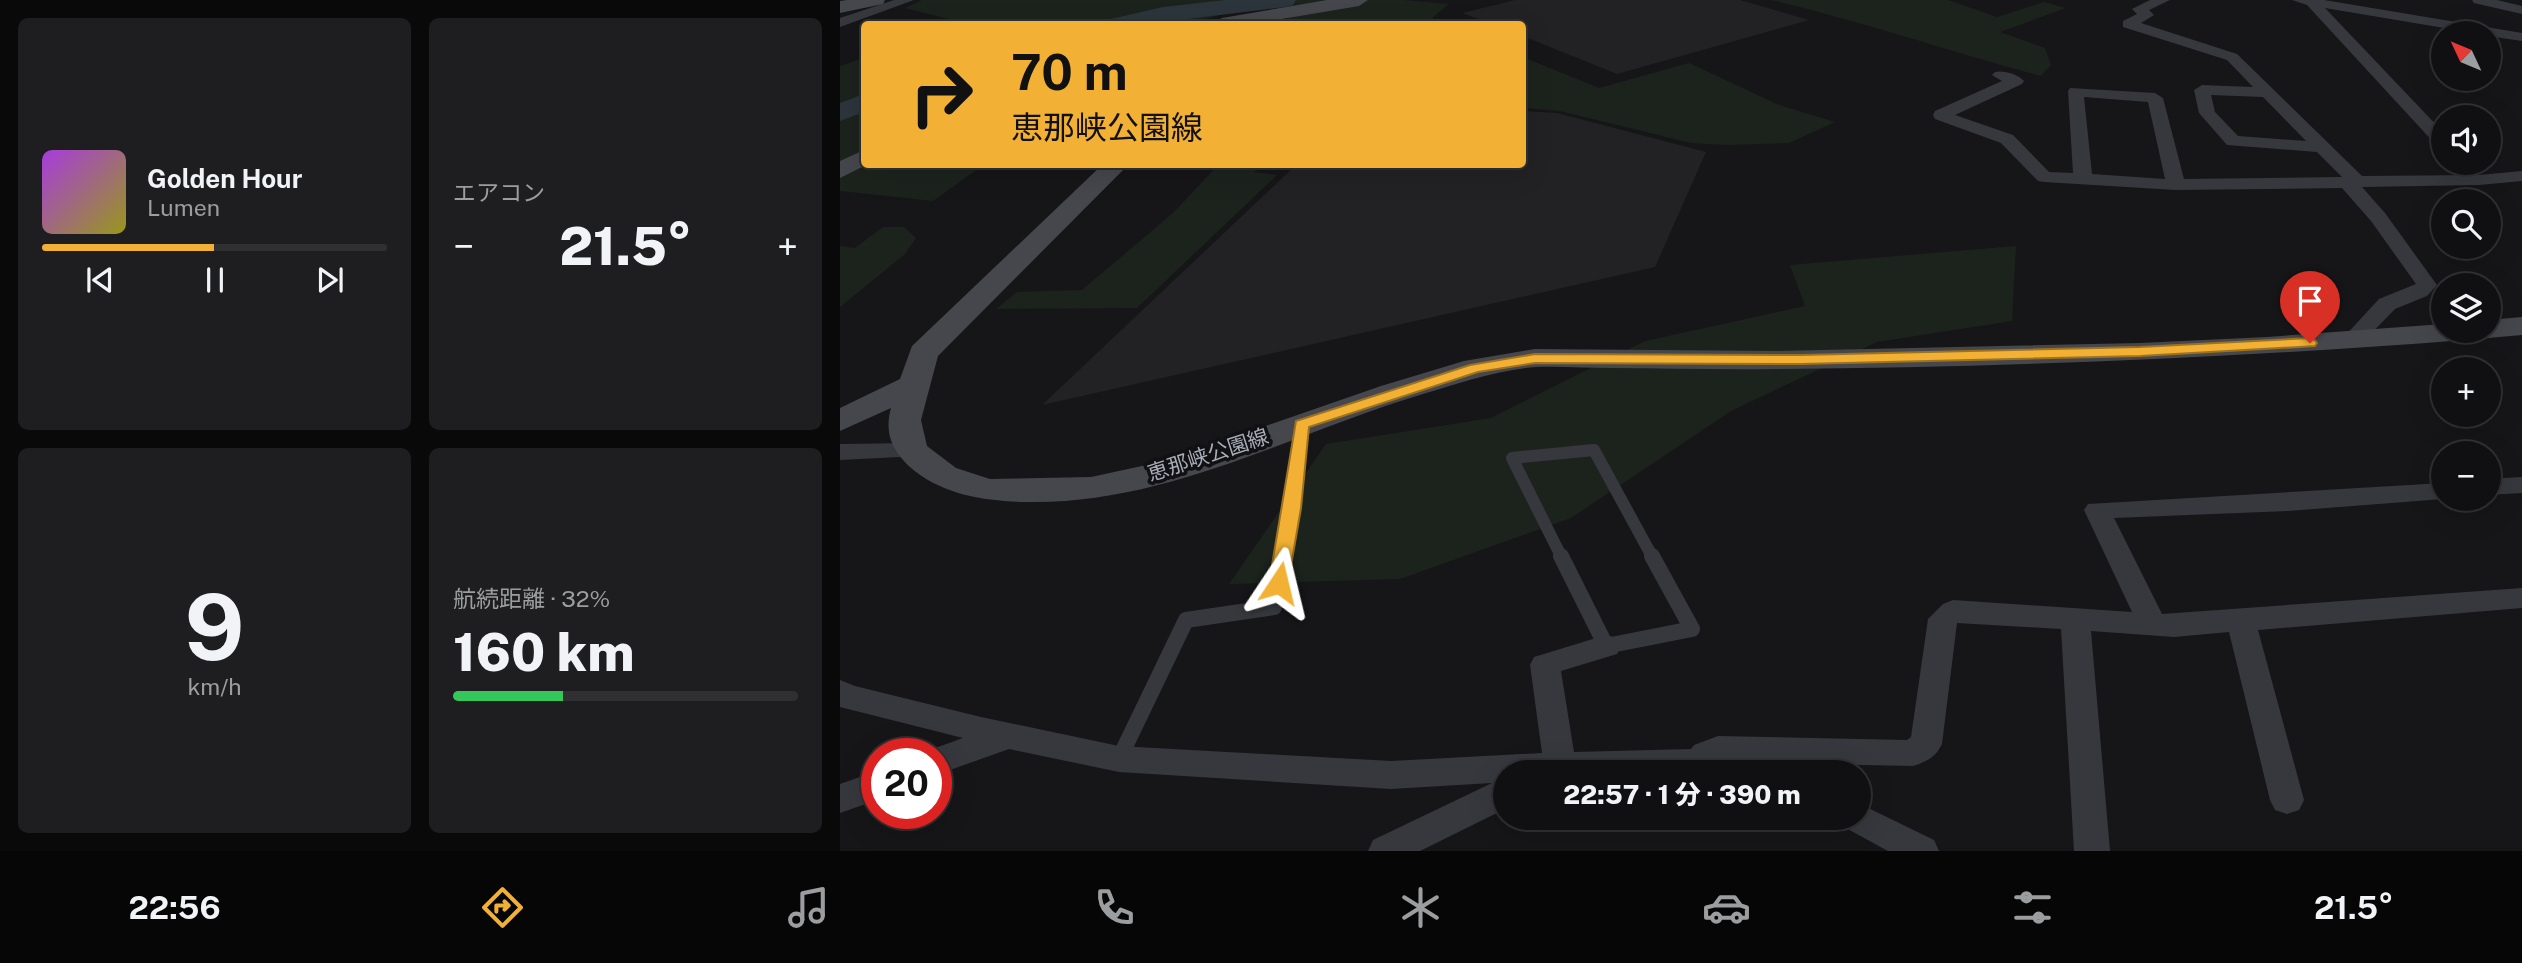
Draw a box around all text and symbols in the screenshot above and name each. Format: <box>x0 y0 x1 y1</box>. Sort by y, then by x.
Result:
north arrow <box>2431 21 2501 91</box>
map controls <box>2431 21 2501 511</box>
text: 70 m <box>1011 43 1128 101</box>
icon: right <box>896 49 987 140</box>
button: sound <box>2431 105 2501 175</box>
text: 恵那峡公園線 <box>1011 109 1203 146</box>
text: Golden Hour <box>147 163 302 194</box>
text: エアコン <box>453 179 545 206</box>
button: search <box>2431 189 2501 259</box>
text: Lumen <box>147 194 220 221</box>
text: 21.5° <box>559 216 692 277</box>
text: − <box>453 224 474 269</box>
text: + <box>777 224 798 269</box>
icon: previous <box>81 261 119 299</box>
icon: pause <box>196 261 234 299</box>
icon: next <box>311 261 349 299</box>
pin <box>2280 271 2340 343</box>
button: layers <box>2431 273 2501 343</box>
icon: arrive <box>2291 282 2329 320</box>
button: + <box>2431 357 2501 427</box>
street label: 恵那峡公園線 <box>1144 423 1272 486</box>
button: − <box>2431 441 2501 511</box>
position arrow <box>1242 546 1316 620</box>
text: 9 <box>185 574 244 680</box>
text: 航続距離 · 32% <box>453 585 610 612</box>
text: 160 km <box>453 622 634 683</box>
text: km/h <box>187 673 242 700</box>
speed limit sign: 20 <box>861 738 952 829</box>
text: 22:57 · 1 分 · 390 m <box>1563 779 1801 810</box>
icon: directions <box>478 883 527 932</box>
icon: music <box>784 883 833 932</box>
icon: phone <box>1090 883 1139 932</box>
icon: climate <box>1396 883 1445 932</box>
icon: car <box>1702 883 1751 932</box>
icon: filters <box>2008 883 2057 932</box>
text: 22:56 <box>129 889 221 926</box>
text: 21.5° <box>2314 889 2393 926</box>

